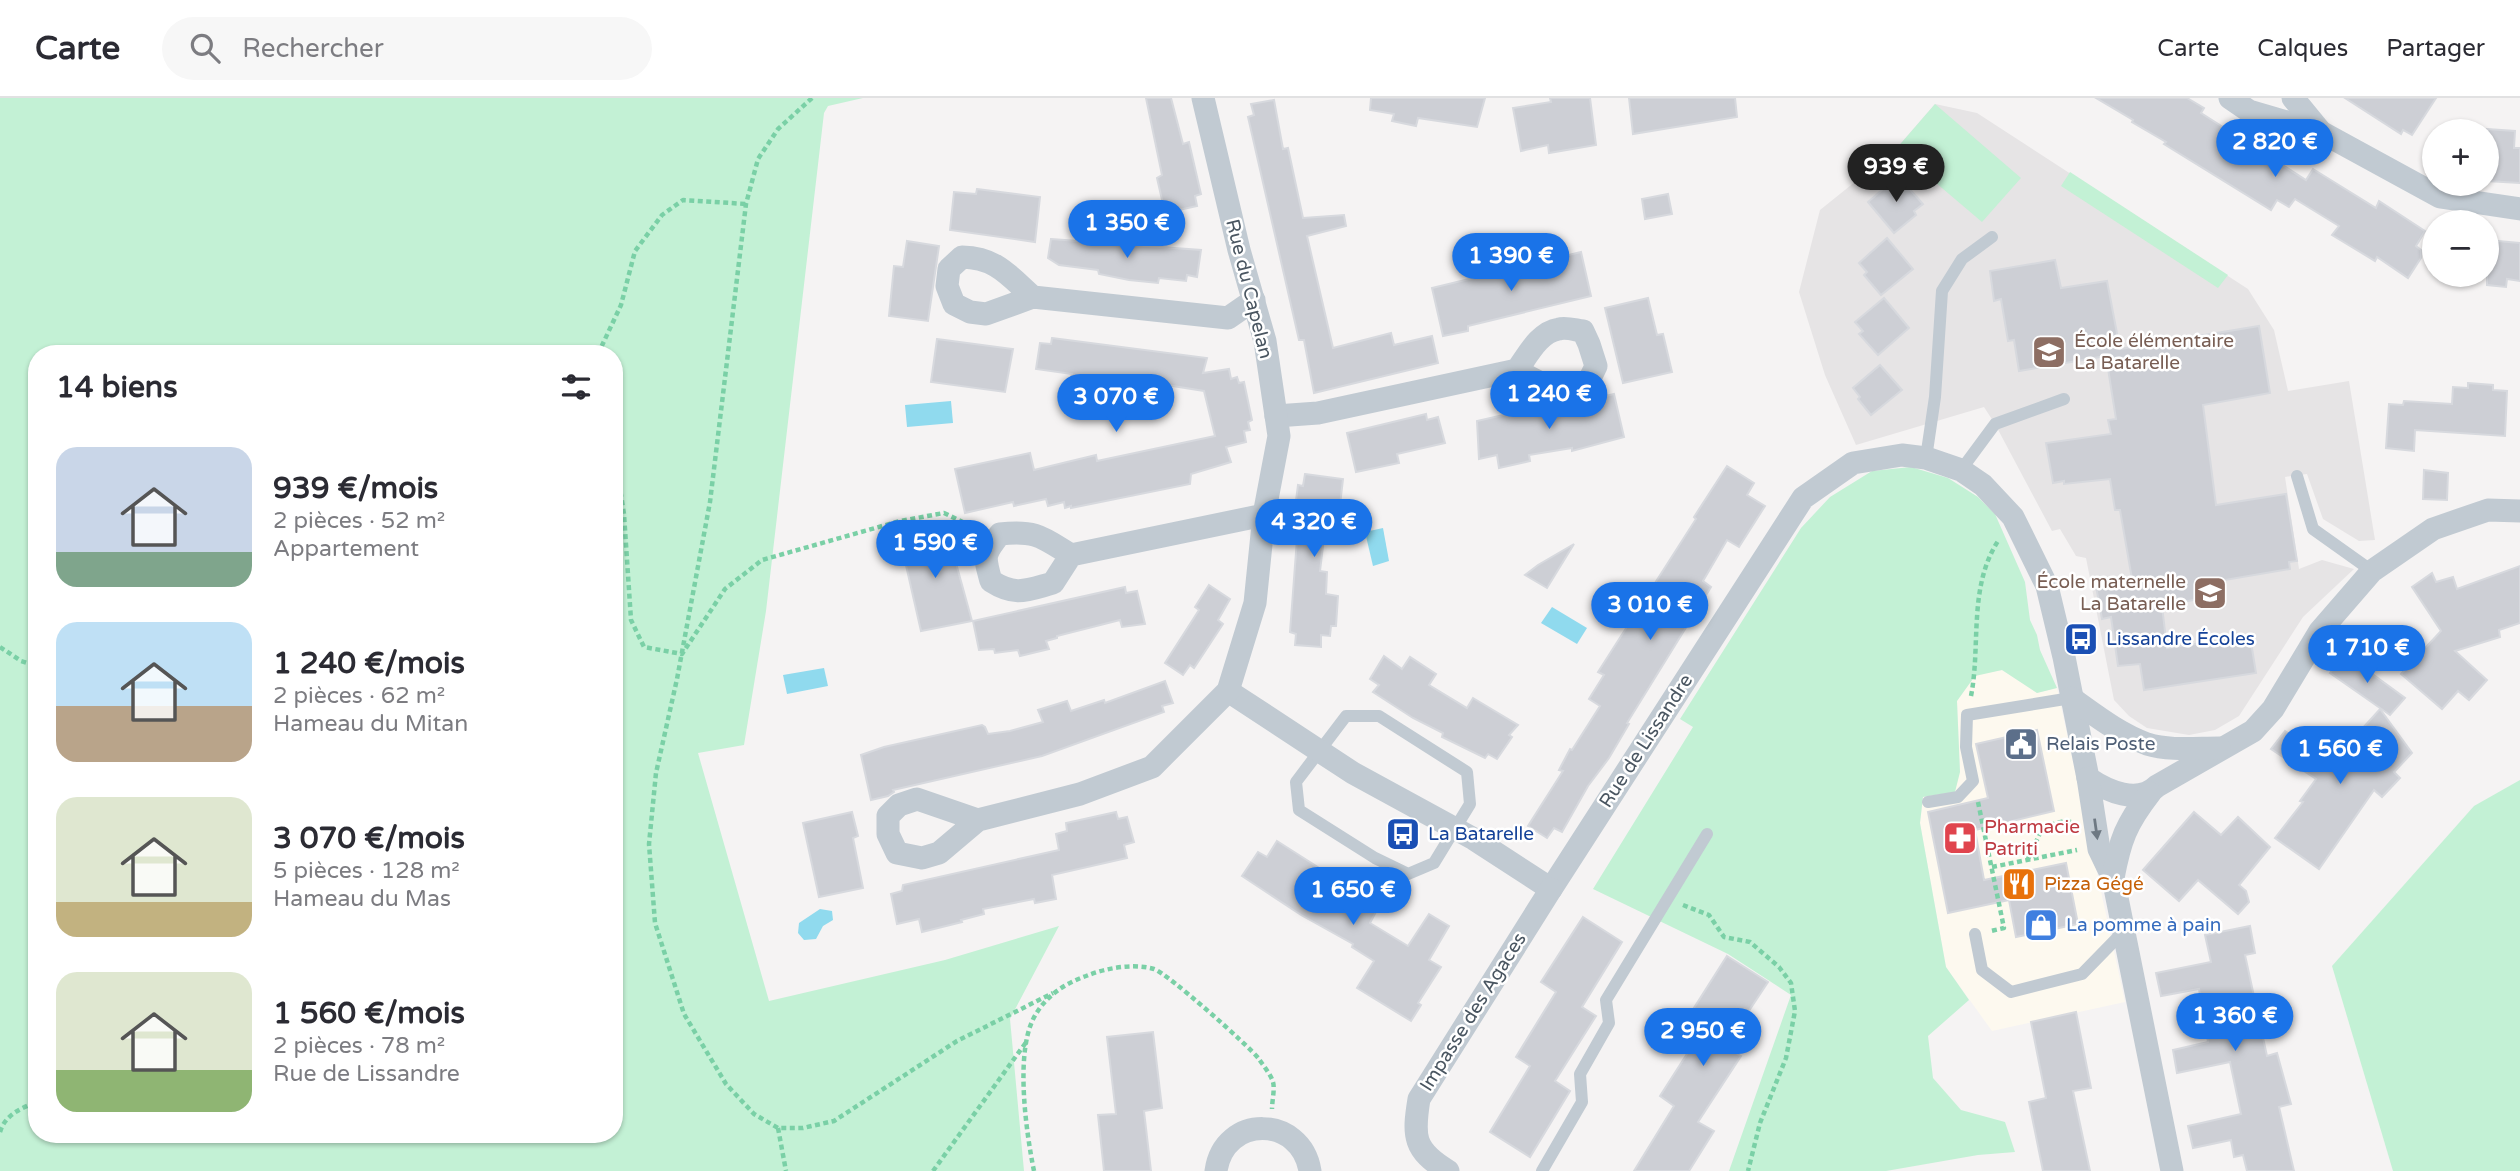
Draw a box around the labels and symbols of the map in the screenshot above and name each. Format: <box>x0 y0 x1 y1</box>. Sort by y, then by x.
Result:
pin: 2 820 € <box>2210 120 2340 179</box>
pin: 939 € <box>1847 144 1945 204</box>
pin: 1 350 € <box>1062 200 1192 260</box>
street label: Rue du Capelan <box>1221 217 1277 361</box>
pin: 1 390 € <box>1446 234 1576 293</box>
place label: École élémentaire La Batarelle <box>2074 330 2234 374</box>
school or university icon: École élémentaire La Batarelle <box>2030 333 2068 371</box>
pin: 1 240 € <box>1484 372 1614 431</box>
pin: 3 070 € <box>1051 374 1181 434</box>
pin: 4 320 € <box>1249 500 1379 559</box>
pin: 1 590 € <box>870 520 1000 580</box>
place label: École maternelle La Batarelle <box>2037 571 2186 615</box>
school or university icon: École maternelle La Batarelle <box>2191 574 2229 612</box>
pin: 3 010 € <box>1585 582 1715 642</box>
bus stop icon: Lissandre Écoles <box>2062 620 2100 658</box>
pin: 1 710 € <box>2302 626 2432 685</box>
place label: Lissandre Écoles <box>2106 628 2255 650</box>
street label: Rue de Lissandre <box>1595 670 1697 812</box>
public building icon: Relais Poste <box>2002 725 2040 763</box>
pin: 1 560 € <box>2275 726 2405 786</box>
place label: Relais Poste <box>2046 733 2155 755</box>
bus stop icon: La Batarelle <box>1384 815 1422 853</box>
place label: Pharmacie Patriti <box>1984 816 2080 860</box>
pharmacy icon: Pharmacie Patriti <box>1941 819 1979 857</box>
one-way arrow <box>2091 819 2102 841</box>
place label: La Batarelle <box>1428 823 1534 845</box>
restaurant icon: Pizza Gégé <box>2000 865 2038 903</box>
pin: 1 650 € <box>1288 868 1418 927</box>
place label: Pizza Gégé <box>2044 873 2144 895</box>
shop icon: La pomme à pain <box>2022 906 2060 944</box>
place label: La pomme à pain <box>2066 914 2221 936</box>
street label: Impasse des Agaces <box>1415 929 1531 1095</box>
pin: 1 360 € <box>2170 993 2300 1053</box>
pin: 2 950 € <box>1638 1009 1768 1068</box>

